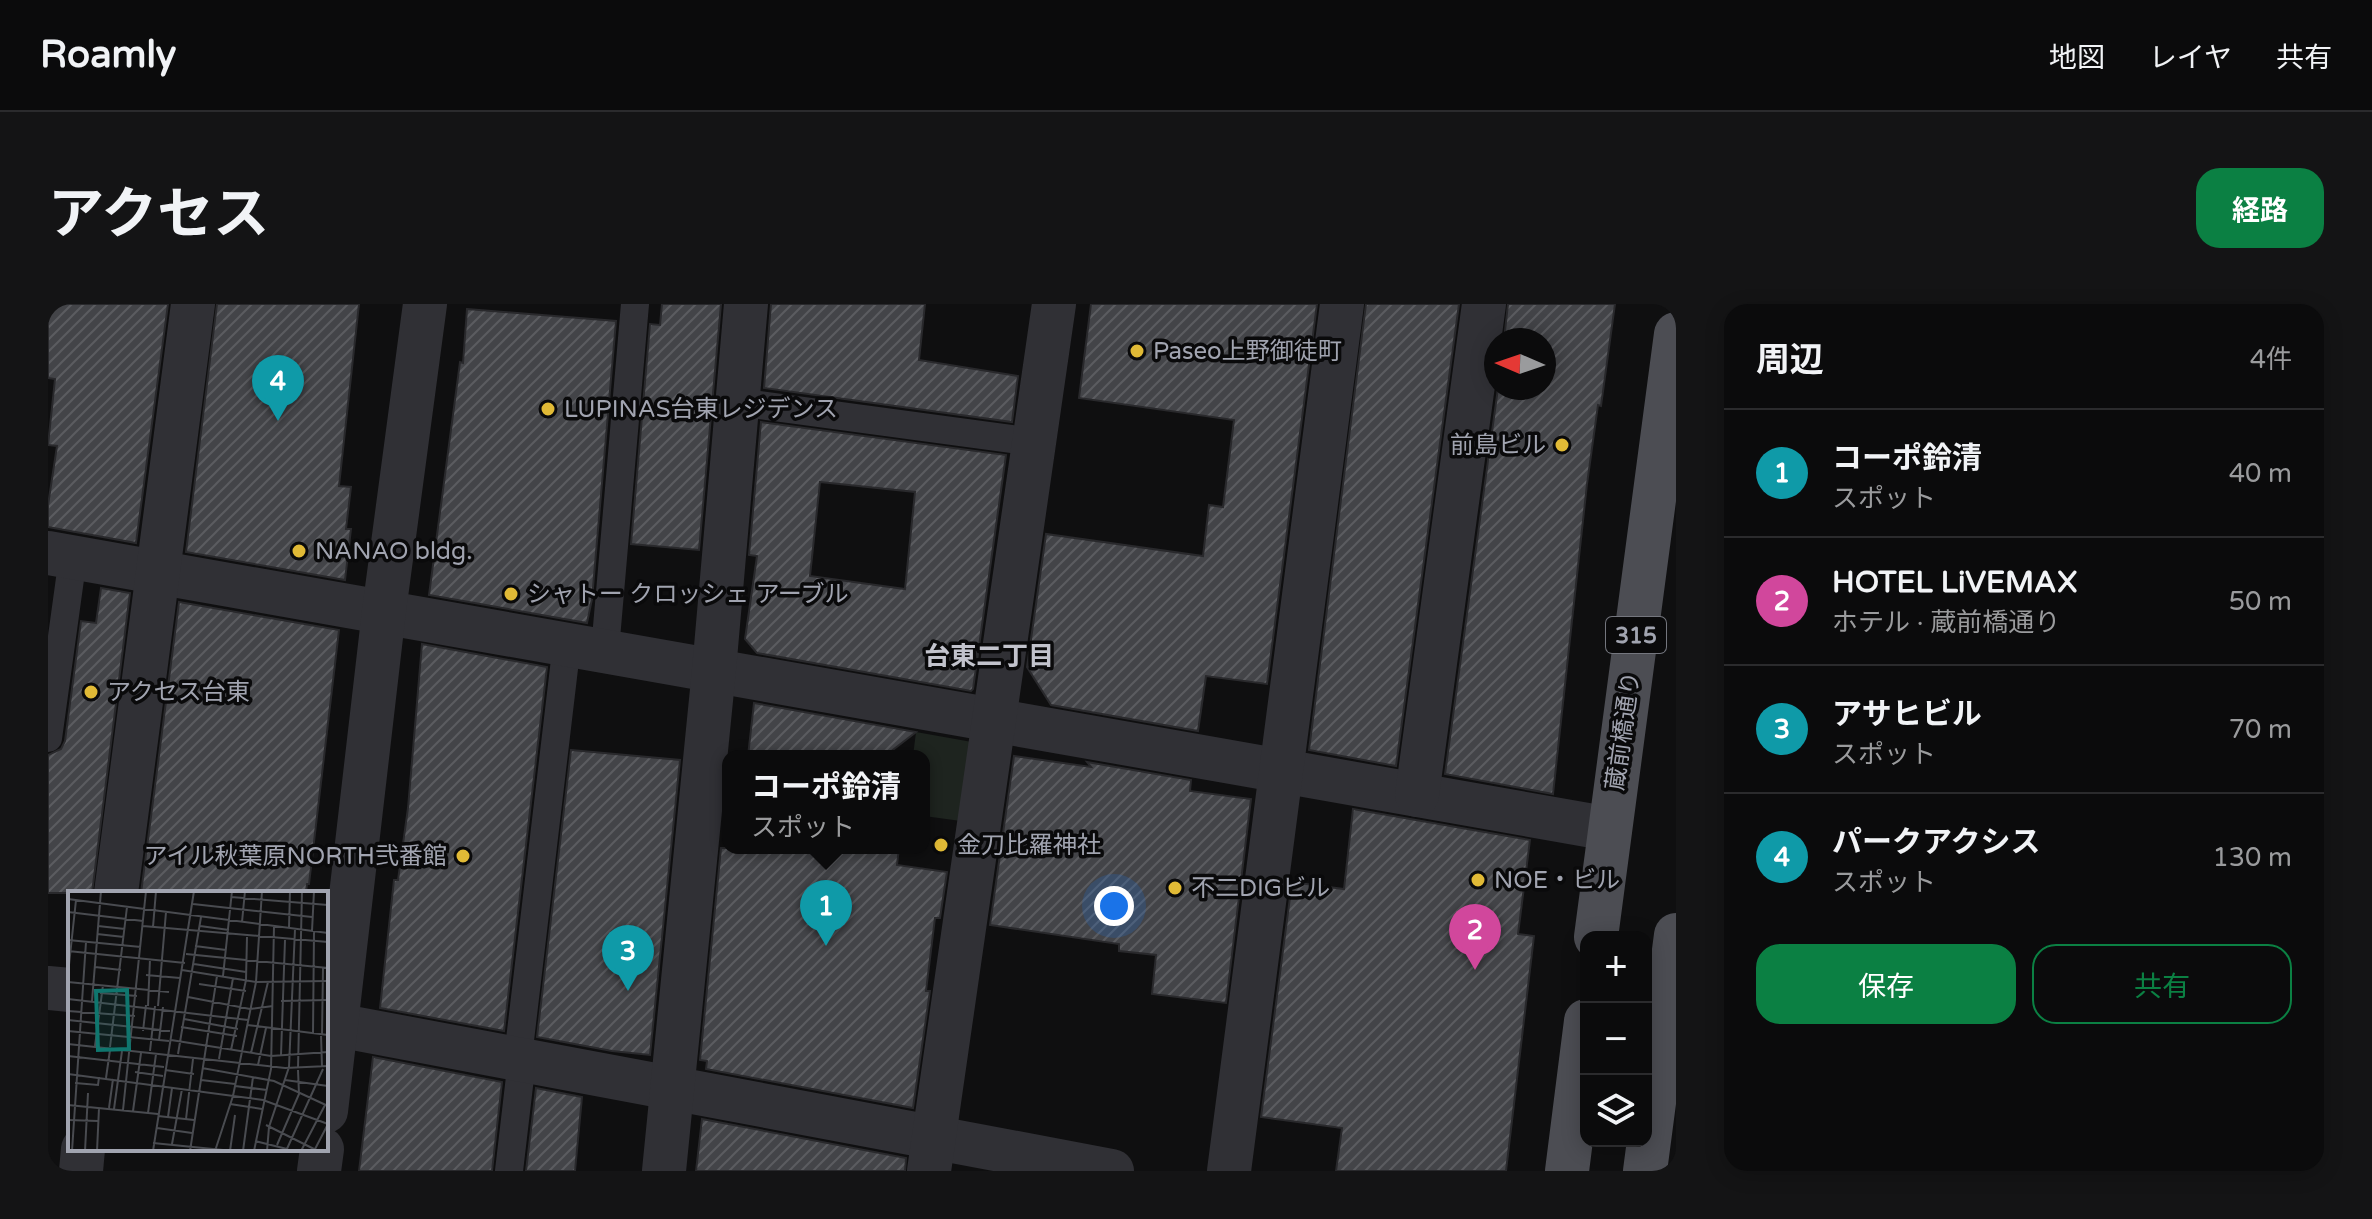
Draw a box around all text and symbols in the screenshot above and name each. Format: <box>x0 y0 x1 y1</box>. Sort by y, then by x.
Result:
text: Roamly <box>40 32 176 78</box>
text: 地図 <box>2049 41 2105 75</box>
text: レイヤ <box>2149 41 2232 75</box>
text: 共有 <box>2276 41 2332 75</box>
button: 経路 <box>2196 168 2324 248</box>
text: アクセス <box>48 182 269 249</box>
north arrow <box>1484 328 1556 400</box>
place label: Paseo上野御徒町 <box>1153 337 1342 366</box>
text: 周辺 <box>1756 340 1824 381</box>
marker: Paseo上野御徒町 <box>1128 342 1146 360</box>
text: 4件 <box>2250 344 2292 375</box>
pin: 4 <box>252 355 304 421</box>
place label: LUPINAS台東レジデンス <box>564 395 838 424</box>
marker: LUPINAS台東レジデンス <box>539 400 557 418</box>
place label: 前島ビル <box>1450 431 1546 460</box>
marker: 前島ビル <box>1553 436 1571 454</box>
text: コーポ鈴清 <box>1832 440 1982 477</box>
text: 1 <box>1774 458 1790 489</box>
text: 40 m <box>2229 458 2292 489</box>
text: スポット <box>1832 483 1936 514</box>
place label: NANAO bldg. <box>315 537 472 566</box>
marker: NANAO bldg. <box>290 542 308 560</box>
text: HOTEL LiVEMAX <box>1832 564 2077 601</box>
place label: シャトー クロッシェ アーブル <box>527 580 849 609</box>
marker: シャトー クロッシェ アーブル <box>502 585 520 603</box>
text: 2 <box>1774 586 1790 617</box>
text: 50 m <box>2229 586 2292 617</box>
text: ホテル · 蔵前橋通り <box>1832 607 2060 638</box>
road number: 315 <box>1606 617 1666 653</box>
district label: 台東二丁目 <box>924 641 1054 672</box>
street label: 蔵前橋通り <box>1601 670 1646 793</box>
place label: アクセス台東 <box>107 678 250 707</box>
marker: アクセス台東 <box>82 683 100 701</box>
text: アサヒビル <box>1832 696 1982 733</box>
text: 3 <box>1774 714 1790 745</box>
text: 70 m <box>2229 714 2292 745</box>
text: スポット <box>1832 739 1936 770</box>
popup <box>722 750 930 854</box>
text: コーポ鈴清 <box>751 769 901 806</box>
text: スポット <box>751 812 855 843</box>
text: パークアクシス <box>1832 824 2041 861</box>
place label: 金刀比羅神社 <box>957 831 1101 860</box>
marker: 金刀比羅神社 <box>932 836 950 854</box>
place label: アイル秋葉原NORTH弐番館 <box>144 842 447 871</box>
text: 4 <box>1774 842 1790 873</box>
text: 130 m <box>2212 842 2292 873</box>
marker: アイル秋葉原NORTH弐番館 <box>454 847 472 865</box>
place label: NOE・ビル <box>1494 866 1620 895</box>
text: スポット <box>1832 867 1936 898</box>
marker: NOE・ビル <box>1469 871 1487 889</box>
place label: 不二DIGビル <box>1191 874 1330 903</box>
marker: 不二DIGビル <box>1166 879 1184 897</box>
pin: 1 <box>800 880 852 946</box>
your location <box>1094 886 1134 926</box>
inset map <box>68 891 328 1151</box>
pin: 2 <box>1449 904 1501 970</box>
pin: 3 <box>602 925 654 991</box>
map controls <box>1580 931 1652 1147</box>
button: + <box>1580 931 1652 1003</box>
button: 保存 <box>1756 944 2016 1024</box>
button: 共有 <box>2032 944 2292 1024</box>
button: − <box>1580 1003 1652 1075</box>
button: layers <box>1580 1075 1652 1147</box>

